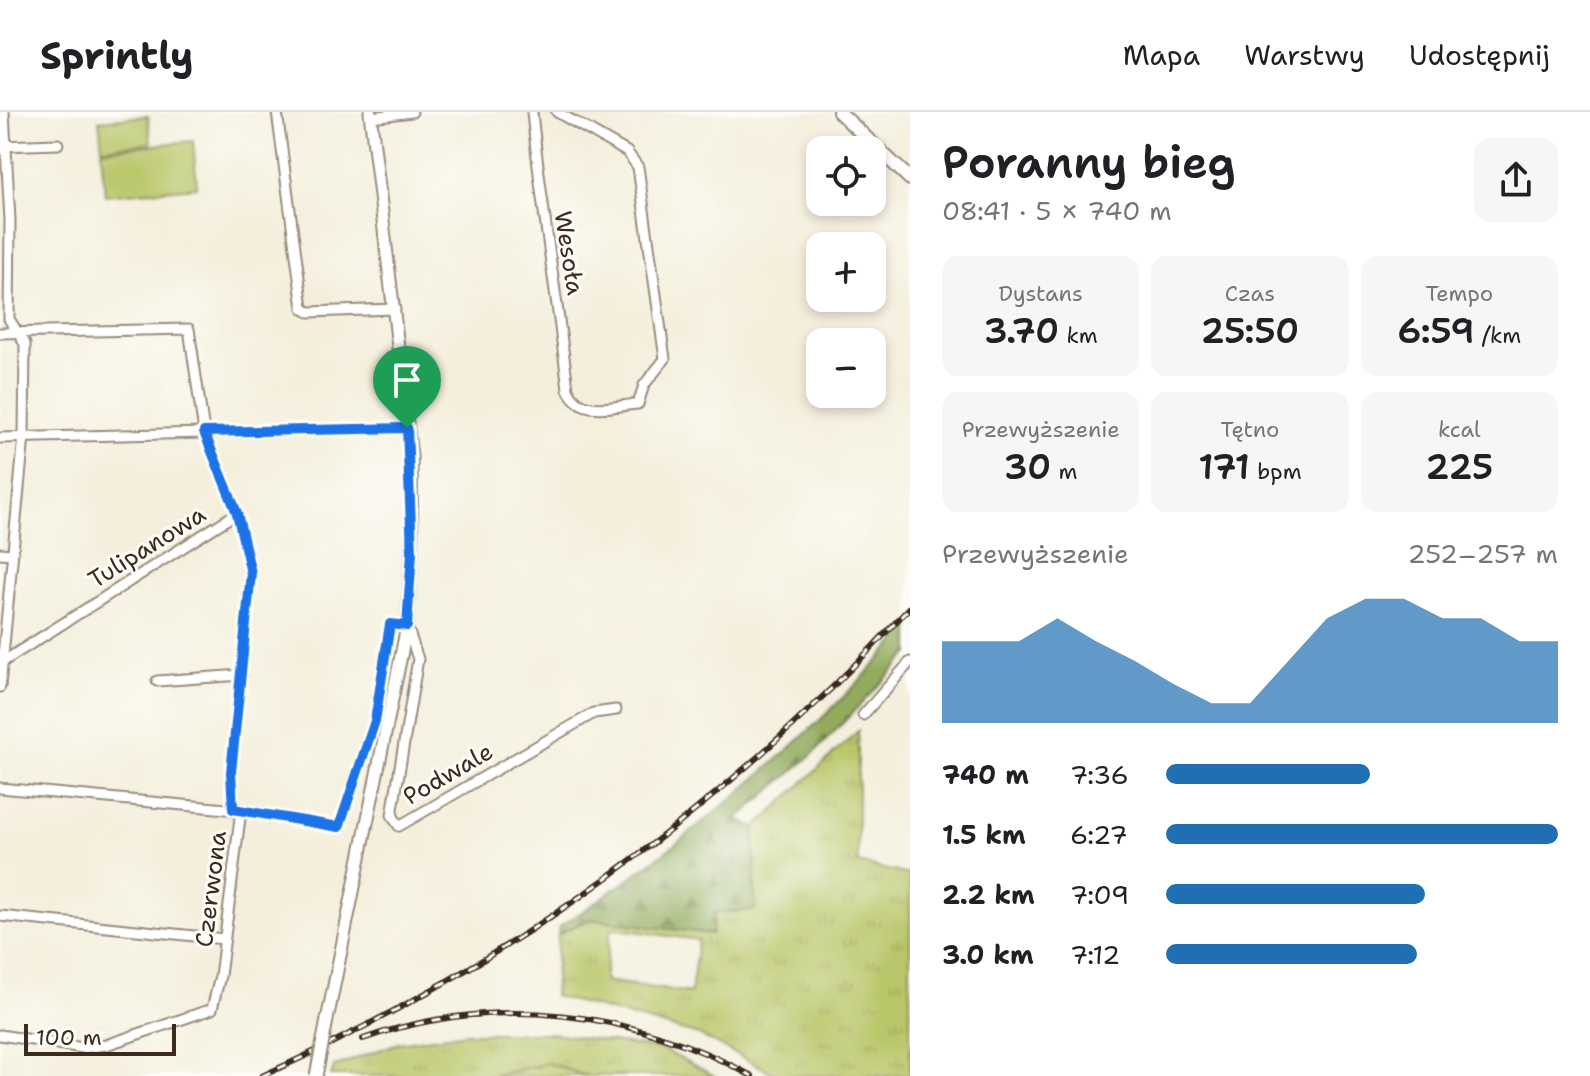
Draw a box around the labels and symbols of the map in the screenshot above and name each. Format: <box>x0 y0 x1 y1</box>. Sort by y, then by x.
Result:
street label: Wesoła <box>547 209 591 297</box>
pin <box>373 346 441 428</box>
street label: Tulipanowa <box>82 498 212 596</box>
street label: Podwale <box>397 735 499 813</box>
street label: Czerwona <box>188 829 234 949</box>
scale bar <box>24 1020 176 1056</box>

